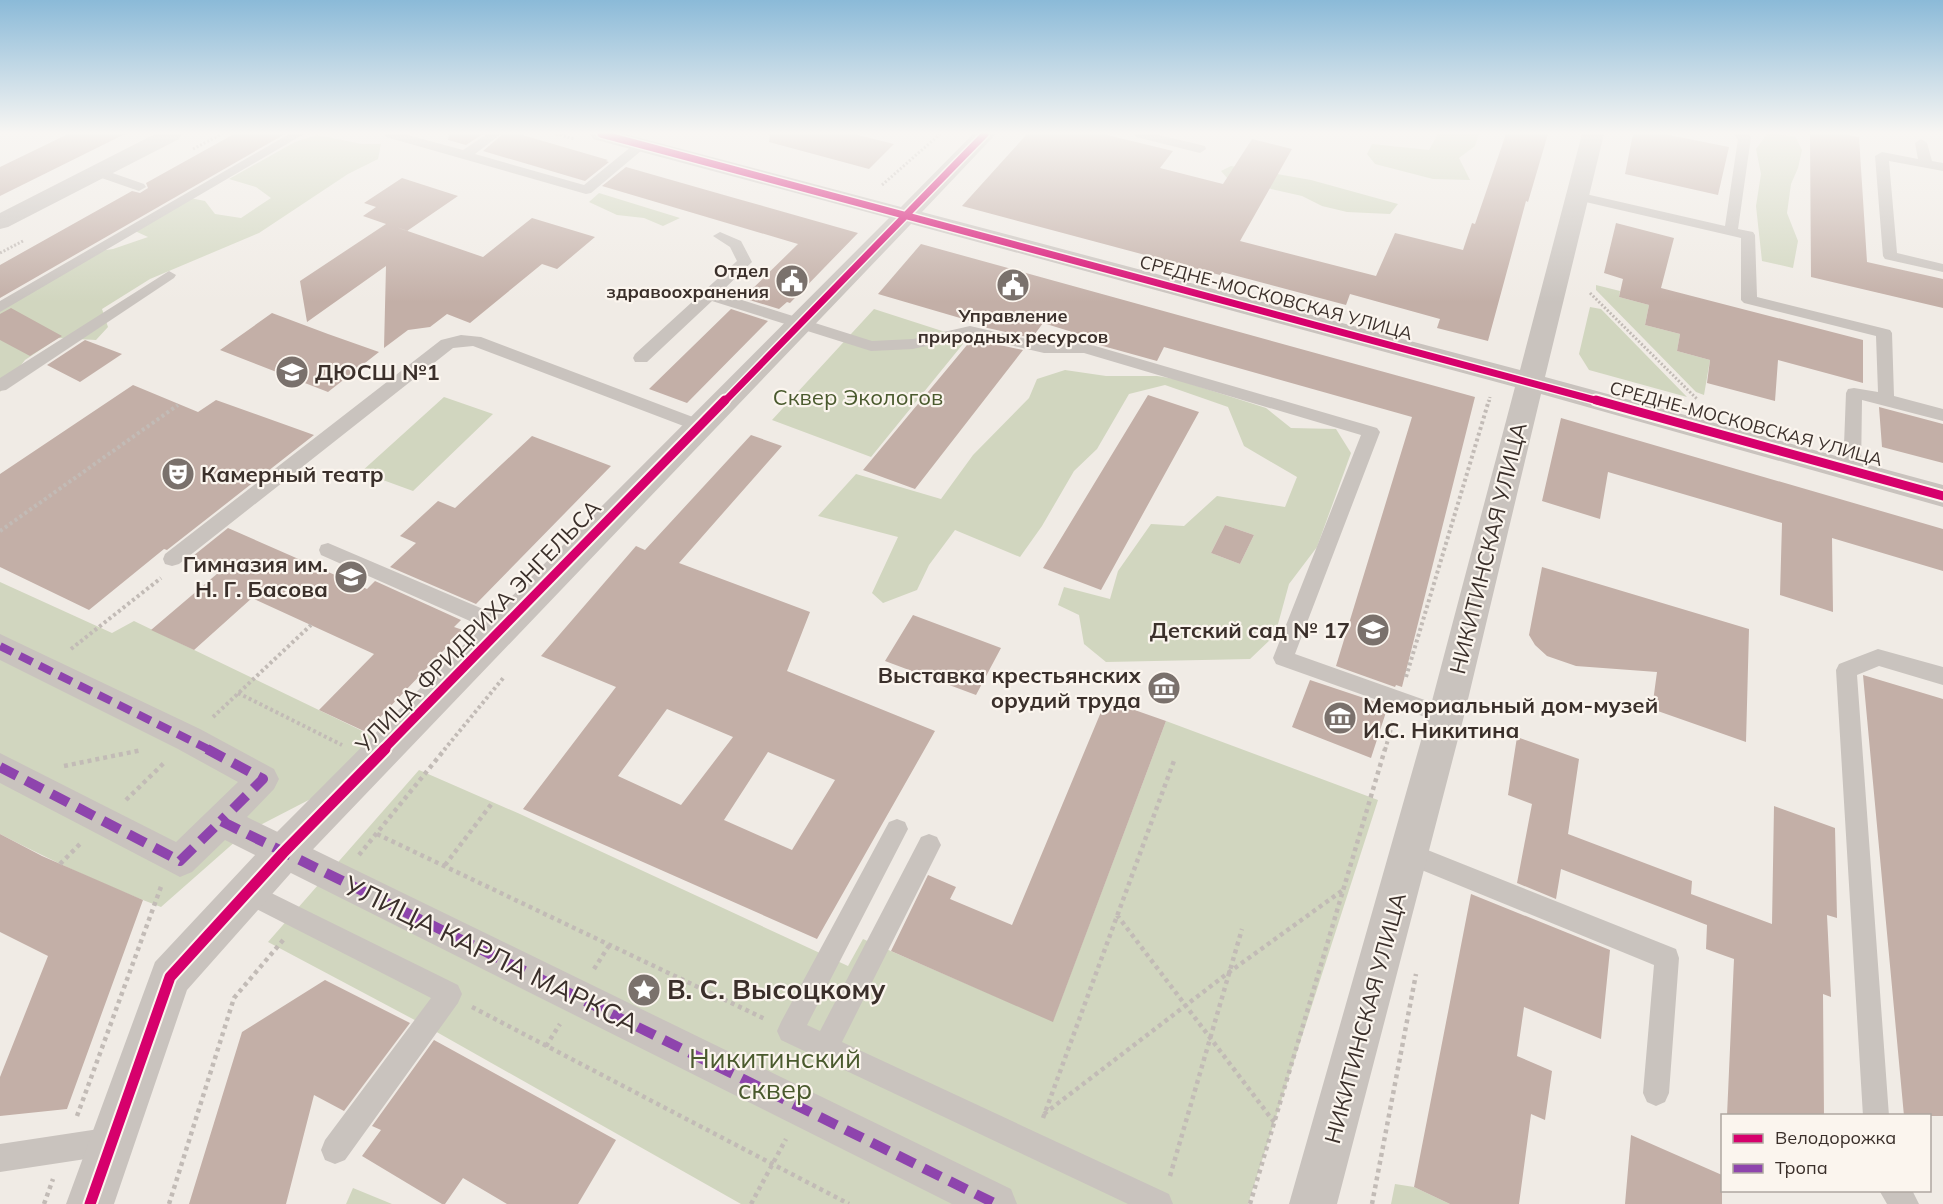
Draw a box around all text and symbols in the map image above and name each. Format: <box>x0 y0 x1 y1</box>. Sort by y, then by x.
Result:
street label: СРЕДНЕ-МОСКОВСКАЯ УЛИЦА <box>1137 250 1415 345</box>
place label: Отдел здравоохранения <box>606 259 769 303</box>
public building icon: Отдел здравоохранения <box>774 263 810 299</box>
public building icon: Управление природных ресурсов <box>995 267 1031 303</box>
place label: Управление природных ресурсов <box>918 304 1108 348</box>
school or university icon: ДЮСШ №1 <box>274 354 310 390</box>
place label: ДЮСШ №1 <box>315 358 440 386</box>
street label: СРЕДНЕ-МОСКОВСКАЯ УЛИЦА <box>1607 376 1885 471</box>
park label: Сквер Экологов <box>773 383 943 411</box>
street label: НИКИТИНСКАЯ УЛИЦА <box>1443 419 1533 677</box>
theatre icon: Камерный театр <box>160 456 196 492</box>
place label: Камерный театр <box>201 460 384 488</box>
street label: УЛИЦА ФРИДРИХА ЭНГЕЛЬСА <box>349 494 607 759</box>
place label: Гимназия им. Н. Г. Басова <box>183 550 328 603</box>
school or university icon: Гимназия им. Н. Г. Басова <box>333 559 369 595</box>
school or university icon: Детский сад № 17 <box>1355 612 1391 648</box>
place label: Детский сад № 17 <box>1150 616 1350 644</box>
place label: Выставка крестьянских орудий труда <box>878 661 1142 714</box>
museum icon: Выставка крестьянских орудий труда <box>1146 670 1182 706</box>
place label: Мемориальный дом-музей И.С. Никитина <box>1363 691 1658 744</box>
museum icon: Мемориальный дом-музей И.С. Никитина <box>1322 700 1358 736</box>
street label: УЛИЦА КАРЛА МАРКСА <box>337 867 645 1041</box>
street label: НИКИТИНСКАЯ УЛИЦА <box>1318 890 1412 1146</box>
place icon: В. С. Высоцкому <box>626 972 662 1008</box>
place label: В. С. Высоцкому <box>667 972 885 1006</box>
park label: Никитинский сквер <box>689 1041 861 1106</box>
legend <box>1721 1114 1931 1192</box>
text: Велодорожка <box>1775 1126 1896 1149</box>
text: Тропа <box>1775 1156 1828 1179</box>

